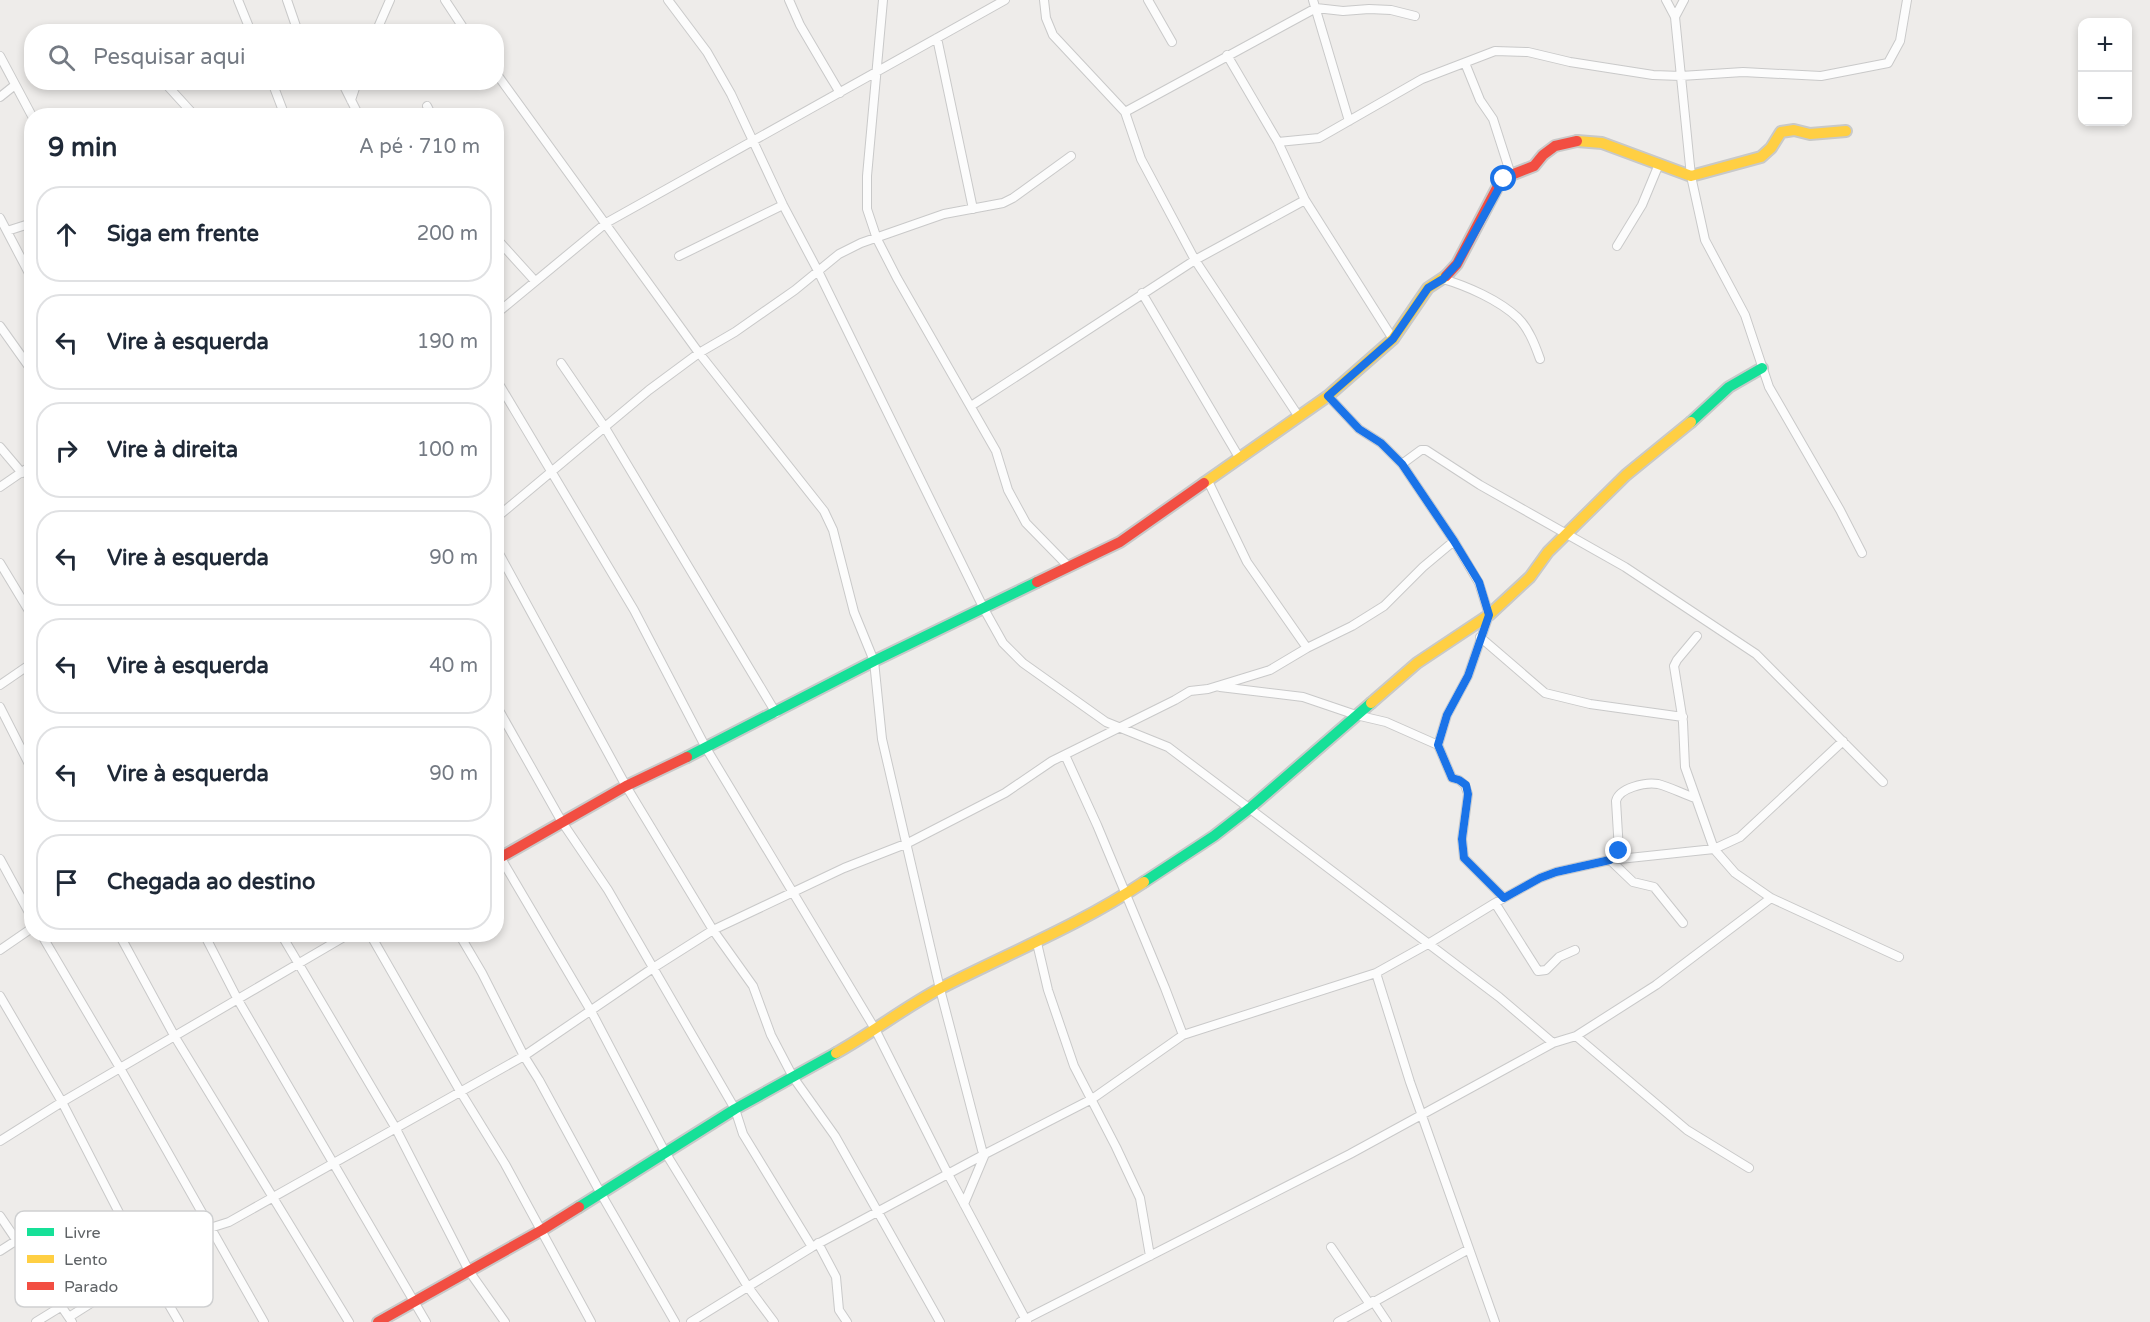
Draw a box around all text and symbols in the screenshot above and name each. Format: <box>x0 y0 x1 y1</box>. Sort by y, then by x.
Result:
map controls <box>2078 18 2132 126</box>
button: + <box>2078 18 2132 72</box>
search box <box>24 24 504 90</box>
icon: search <box>45 41 78 74</box>
text: Pesquisar aqui <box>93 44 245 70</box>
button: − <box>2078 72 2132 126</box>
text: 9 min <box>48 132 117 163</box>
text: A pé · 710 m <box>359 135 480 159</box>
route start <box>1490 165 1516 191</box>
icon: ahead <box>50 218 83 251</box>
text: Siga em frente <box>107 221 259 247</box>
text: 200 m <box>417 222 478 246</box>
icon: left <box>50 326 83 359</box>
text: Vire à esquerda <box>107 329 269 355</box>
text: 190 m <box>417 330 478 354</box>
icon: right <box>50 434 83 467</box>
text: Vire à direita <box>107 437 238 463</box>
text: 100 m <box>417 438 478 462</box>
icon: left <box>50 542 83 575</box>
text: Vire à esquerda <box>107 545 269 571</box>
text: 90 m <box>429 546 478 570</box>
icon: left <box>50 650 83 683</box>
text: Vire à esquerda <box>107 653 269 679</box>
text: 40 m <box>429 654 478 678</box>
icon: left <box>50 758 83 791</box>
text: Vire à esquerda <box>107 761 269 787</box>
text: 90 m <box>429 762 478 786</box>
route end <box>1605 837 1631 863</box>
icon: arrive <box>50 866 83 899</box>
text: Chegada ao destino <box>107 869 315 895</box>
legend <box>15 1211 213 1307</box>
text: Livre <box>64 1223 101 1243</box>
text: Lento <box>64 1250 108 1270</box>
text: Parado <box>64 1277 118 1297</box>

